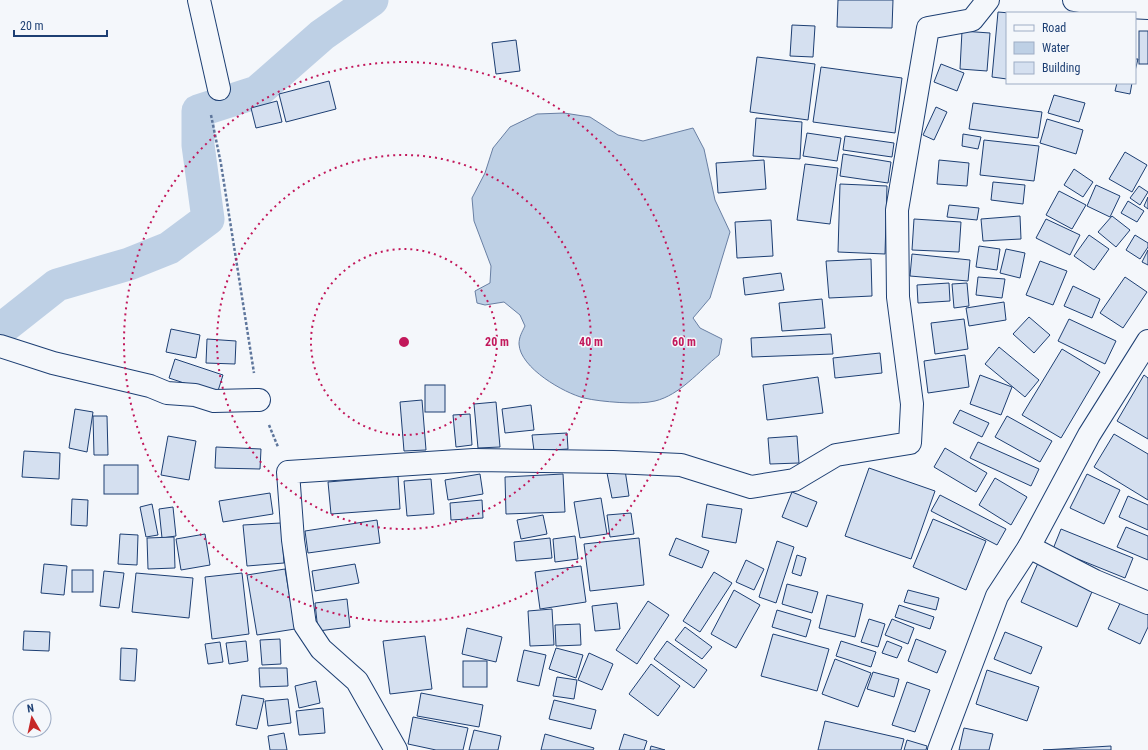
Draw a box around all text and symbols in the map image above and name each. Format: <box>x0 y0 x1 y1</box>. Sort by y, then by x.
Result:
scale bar <box>14 12 107 38</box>
legend <box>1006 12 1136 84</box>
text: 20 m <box>20 19 44 33</box>
text: Road <box>1042 21 1066 35</box>
text: Water <box>1042 41 1070 55</box>
text: Building <box>1042 61 1080 75</box>
centre of rings <box>397 335 411 349</box>
text: 20 m <box>485 335 509 349</box>
text: 40 m <box>579 335 603 349</box>
text: 60 m <box>672 335 696 349</box>
north arrow <box>12 698 52 738</box>
text: N <box>26 702 35 716</box>

